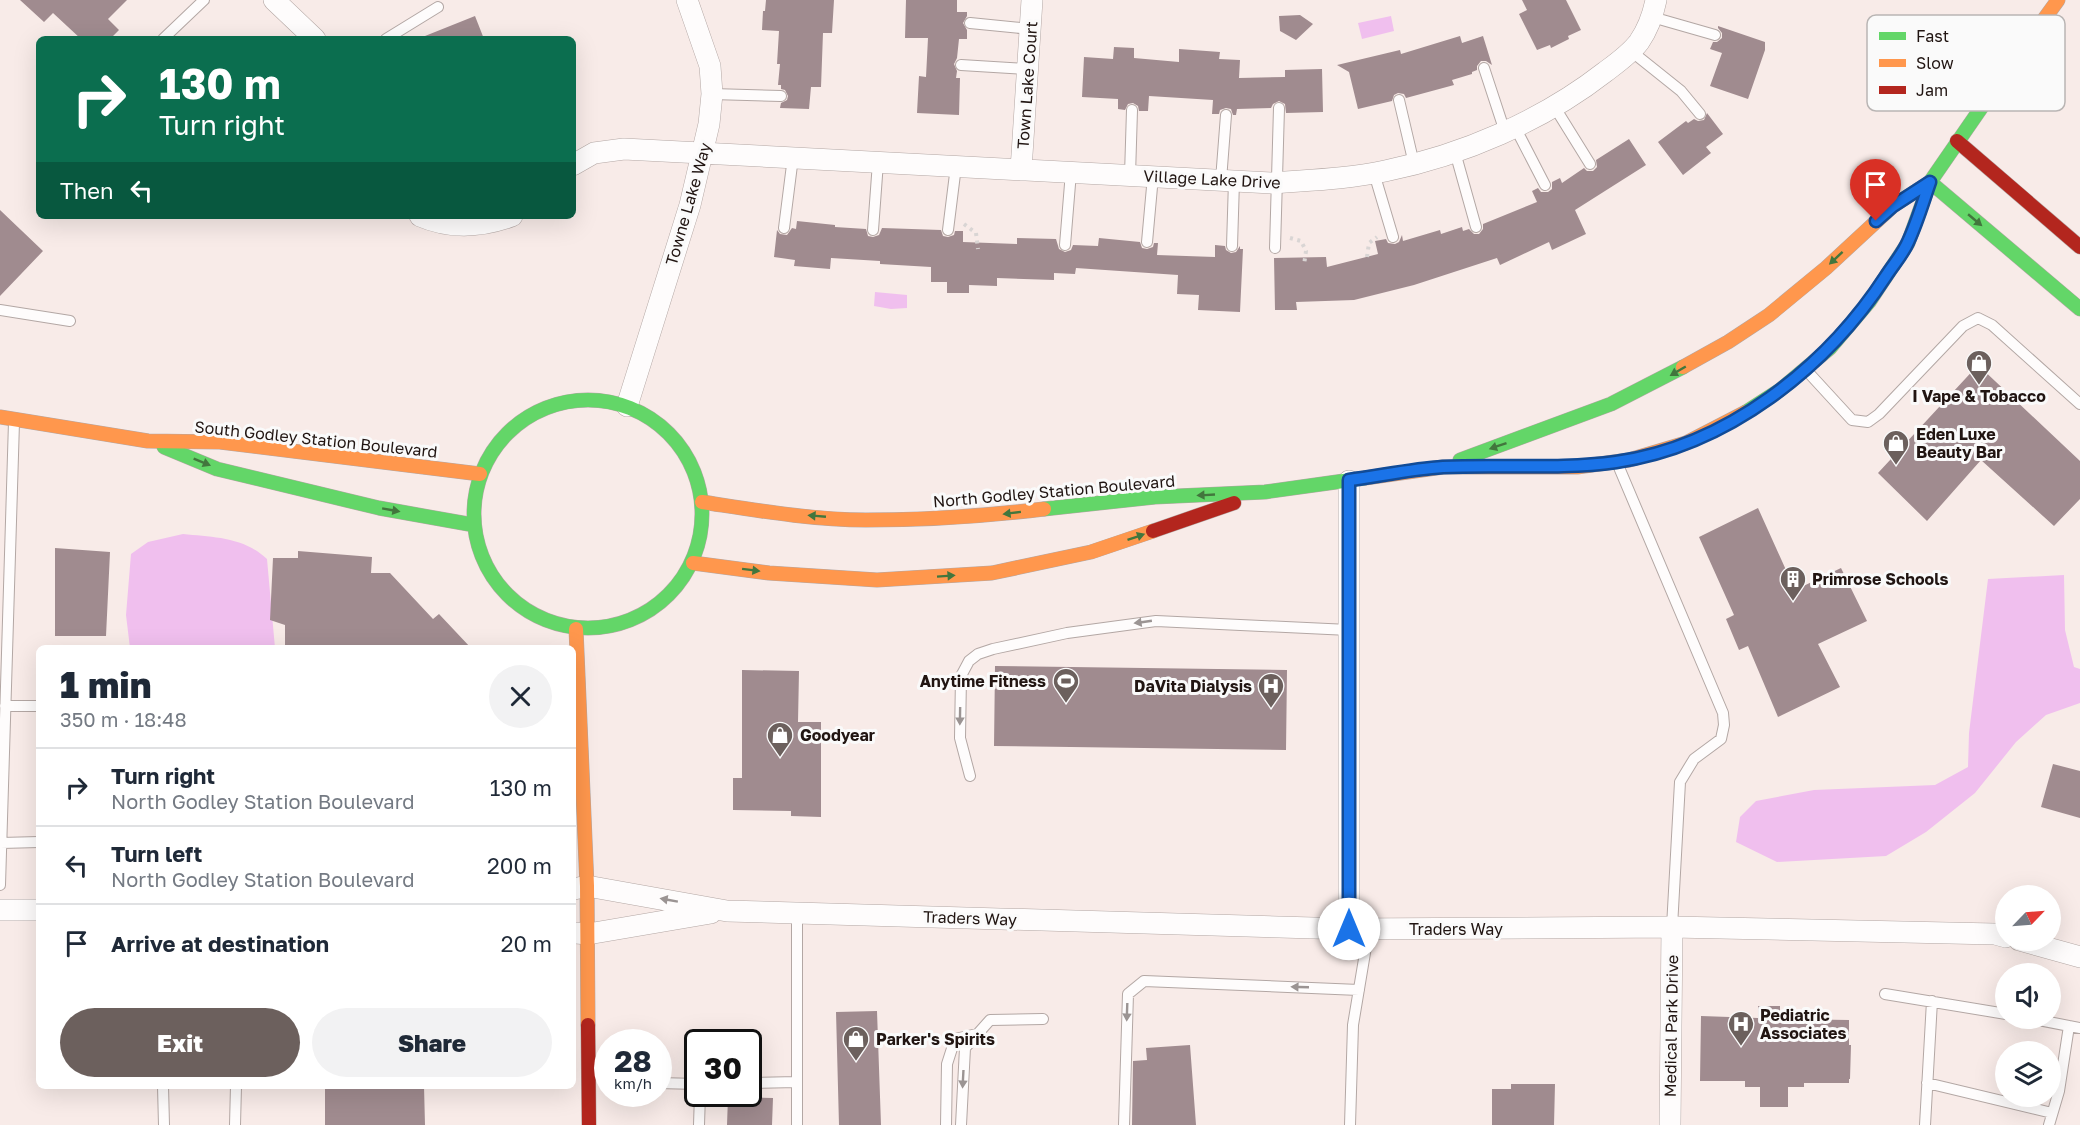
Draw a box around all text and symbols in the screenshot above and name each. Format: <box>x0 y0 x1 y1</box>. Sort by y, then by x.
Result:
legend <box>1867 15 2065 111</box>
street label: Town Lake Court <box>1013 20 1041 150</box>
text: Fast <box>1916 26 1949 46</box>
text: Slow <box>1916 53 1954 73</box>
text: 130 m <box>159 58 281 108</box>
icon: right <box>60 60 138 138</box>
text: Jam <box>1916 80 1948 100</box>
text: Turn right <box>159 109 285 141</box>
street label: Towne Lake Way <box>661 140 715 268</box>
pin <box>1850 159 1901 221</box>
street label: Village Lake Drive <box>1143 165 1281 193</box>
icon: arrive <box>1859 168 1892 201</box>
icon: left <box>125 174 158 207</box>
text: Then <box>60 177 113 204</box>
one-way arrow <box>1967 213 1982 226</box>
one-way arrow <box>1829 251 1844 265</box>
shop icon: I Vape & Tobacco <box>1964 348 1994 386</box>
one-way arrow <box>1670 365 1686 376</box>
place label: I Vape & Tobacco <box>1912 386 2046 406</box>
street label: South Godley Station Boulevard <box>194 416 438 462</box>
place label: Eden Luxe Beauty Bar <box>1916 424 2002 462</box>
shop icon: Eden Luxe Beauty Bar <box>1881 428 1911 466</box>
one-way arrow <box>1489 442 1507 452</box>
one-way arrow <box>193 458 211 468</box>
street label: North Godley Station Boulevard <box>932 470 1176 512</box>
one-way arrow <box>1197 490 1216 499</box>
one-way arrow <box>381 506 400 515</box>
one-way arrow <box>1002 508 1021 517</box>
one-way arrow <box>808 511 827 521</box>
one-way arrow <box>1127 531 1145 541</box>
building icon: Primrose Schools <box>1778 564 1808 602</box>
one-way arrow <box>742 566 761 575</box>
place label: Primrose Schools <box>1812 569 1948 589</box>
one-way arrow <box>936 571 955 580</box>
one-way arrow <box>1134 618 1153 627</box>
text: 1 min <box>60 663 151 706</box>
button: close <box>489 665 552 728</box>
sports icon: Anytime Fitness <box>1051 666 1081 704</box>
place label: Anytime Fitness <box>920 671 1046 691</box>
hospital icon: DaVita Dialysis <box>1256 671 1286 709</box>
place label: DaVita Dialysis <box>1134 676 1252 696</box>
text: 350 m · 18:48 <box>60 707 187 731</box>
one-way arrow <box>956 707 965 726</box>
shop icon: Goodyear <box>765 720 795 758</box>
place label: Goodyear <box>800 725 875 745</box>
text: Turn right <box>111 762 215 789</box>
icon: right <box>60 771 93 804</box>
text: 130 m <box>490 774 552 801</box>
text: North Godley Station Boulevard <box>111 789 415 813</box>
text: Turn left <box>111 840 202 867</box>
icon: left <box>60 849 93 882</box>
text: 200 m <box>487 852 552 879</box>
text: North Godley Station Boulevard <box>111 867 415 891</box>
north arrow <box>1995 885 2061 951</box>
map controls <box>1995 885 2061 1107</box>
one-way arrow <box>659 896 678 905</box>
position arrow <box>1317 897 1381 961</box>
street label: Traders Way <box>923 906 1017 930</box>
street label: Traders Way <box>1409 919 1503 939</box>
icon: arrive <box>60 927 93 960</box>
text: Arrive at destination <box>111 930 329 957</box>
text: 20 m <box>501 930 552 957</box>
street label: Medical Park Drive <box>1660 955 1682 1097</box>
button: sound <box>1995 963 2061 1029</box>
one-way arrow <box>1291 983 1310 992</box>
one-way arrow <box>1123 1002 1132 1021</box>
place label: Pediatric Associates <box>1760 1005 1846 1043</box>
button: Exit <box>60 1008 300 1077</box>
button: Share <box>312 1008 552 1077</box>
hospital icon: Pediatric Associates <box>1726 1009 1756 1047</box>
shop icon: Parker's Spirits <box>841 1024 871 1062</box>
speed limit sign: 30 <box>684 1029 762 1107</box>
place label: Parker's Spirits <box>876 1029 995 1049</box>
button: layers <box>1995 1041 2061 1107</box>
text: 28 <box>614 1043 652 1079</box>
one-way arrow <box>959 1069 968 1088</box>
text: km/h <box>614 1074 652 1092</box>

